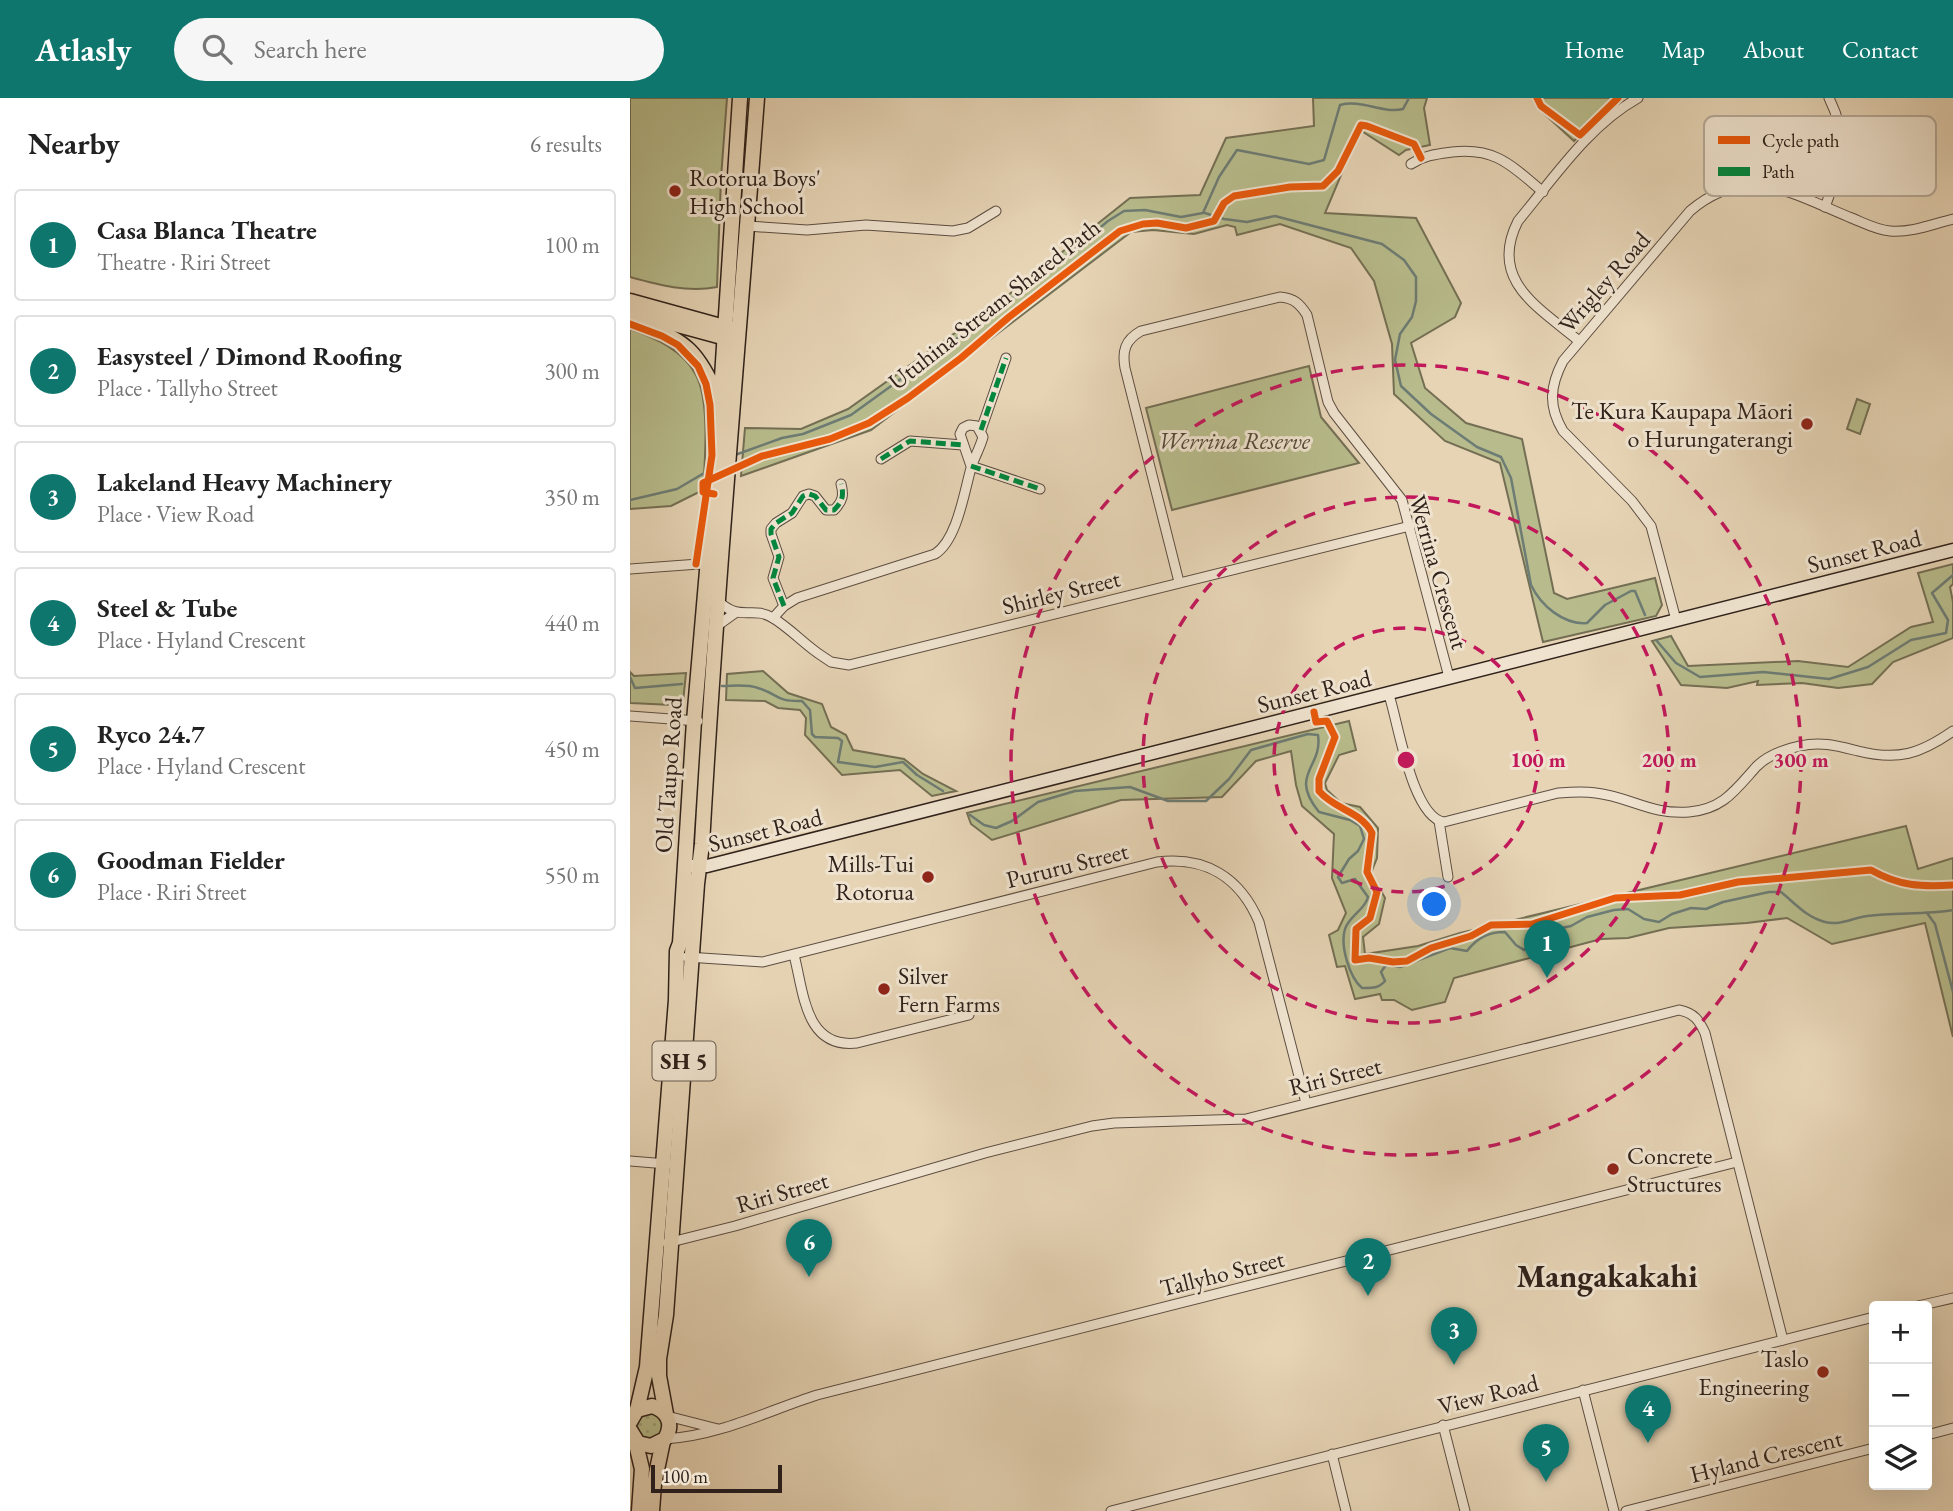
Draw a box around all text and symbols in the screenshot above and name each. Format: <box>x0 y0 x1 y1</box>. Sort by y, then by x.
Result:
search box <box>174 18 664 81</box>
text: Atlasly <box>35 28 132 71</box>
icon: search <box>198 30 236 68</box>
text: Search here <box>254 32 367 66</box>
text: Home <box>1564 34 1624 65</box>
text: Map <box>1662 34 1705 65</box>
text: About <box>1743 34 1804 65</box>
text: Contact <box>1842 34 1918 65</box>
legend <box>1704 116 1936 196</box>
text: Nearby <box>28 124 120 163</box>
text: Cycle path <box>1762 128 1840 153</box>
text: 6 results <box>530 129 602 159</box>
text: Path <box>1762 159 1795 184</box>
place label: Rotorua Boys' High School <box>689 162 821 221</box>
marker: Rotorua Boys' High School <box>667 183 683 199</box>
street label: Utuhina Stream Shared Path <box>882 211 1106 397</box>
text: Casa Blanca Theatre <box>97 213 317 247</box>
street label: Wrigley Road <box>1551 224 1657 339</box>
text: 1 <box>47 230 59 260</box>
text: 100 m <box>544 230 600 260</box>
text: Theatre · Riri Street <box>97 247 271 277</box>
text: Easysteel / Dimond Roofing <box>97 339 402 373</box>
text: 2 <box>47 356 59 386</box>
text: 300 m <box>544 356 600 386</box>
text: Place · Tallyho Street <box>97 373 278 403</box>
place label: Te Kura Kaupapa Māori o Hurungaterangi <box>1571 395 1793 454</box>
marker: Te Kura Kaupapa Māori o Hurungaterangi <box>1799 416 1815 432</box>
park label: Werrina Reserve <box>1158 425 1311 456</box>
text: Lakeland Heavy Machinery <box>97 465 392 499</box>
text: 3 <box>47 482 59 512</box>
text: 350 m <box>544 482 600 512</box>
street label: Werrina Crescent <box>1402 491 1476 653</box>
text: Place · View Road <box>97 499 254 529</box>
street label: Sunset Road <box>1804 522 1925 580</box>
street label: Shirley Street <box>999 562 1124 622</box>
text: Steel & Tube <box>97 591 237 625</box>
text: 4 <box>47 608 59 638</box>
text: 440 m <box>544 608 600 638</box>
text: Place · Hyland Crescent <box>97 625 306 655</box>
street label: Sunset Road <box>1254 662 1375 720</box>
street label: Old Taupo Road <box>647 695 689 854</box>
text: Ryco 24.7 <box>97 717 205 751</box>
text: 5 <box>47 734 59 764</box>
text: 450 m <box>544 734 600 764</box>
text: 100 m <box>1510 746 1566 773</box>
text: 200 m <box>1641 746 1697 773</box>
text: 300 m <box>1773 746 1829 773</box>
centre of rings <box>1394 748 1418 772</box>
text: Place · Hyland Crescent <box>97 751 306 781</box>
street label: Sunset Road <box>705 801 826 859</box>
street label: Pururu Street <box>1003 835 1132 895</box>
text: Goodman Fielder <box>97 843 285 877</box>
place label: Mills-Tui Rotorua <box>827 848 914 907</box>
text: 6 <box>47 860 59 890</box>
text: 550 m <box>544 860 600 890</box>
marker: Mills-Tui Rotorua <box>920 869 936 885</box>
text: Place · Riri Street <box>97 877 247 907</box>
your location <box>1417 887 1451 921</box>
pin: 1 <box>1524 920 1570 978</box>
place label: Silver Fern Farms <box>898 960 1000 1019</box>
marker: Silver Fern Farms <box>876 981 892 997</box>
road number: SH 5 <box>652 1042 716 1080</box>
street label: Riri Street <box>1285 1049 1385 1102</box>
place label: Concrete Structures <box>1627 1140 1721 1199</box>
marker: Concrete Structures <box>1605 1161 1621 1177</box>
street label: Riri Street <box>732 1164 832 1220</box>
pin: 6 <box>786 1219 832 1277</box>
pin: 2 <box>1345 1238 1391 1296</box>
street label: Tallyho Street <box>1157 1242 1288 1303</box>
district label: Mangakakahi <box>1516 1255 1698 1297</box>
map controls <box>1869 1301 1932 1490</box>
button: + <box>1869 1301 1932 1364</box>
pin: 3 <box>1431 1307 1477 1365</box>
place label: Taslo Engineering <box>1698 1343 1810 1402</box>
marker: Taslo Engineering <box>1815 1364 1831 1380</box>
button: − <box>1869 1364 1932 1427</box>
street label: View Road <box>1435 1366 1542 1421</box>
pin: 4 <box>1625 1385 1671 1443</box>
street label: Hyland Crescent <box>1687 1422 1846 1490</box>
pin: 5 <box>1523 1424 1569 1482</box>
button: layers <box>1869 1427 1932 1490</box>
scale bar <box>651 1462 782 1494</box>
text: 100 m <box>662 1464 708 1489</box>

